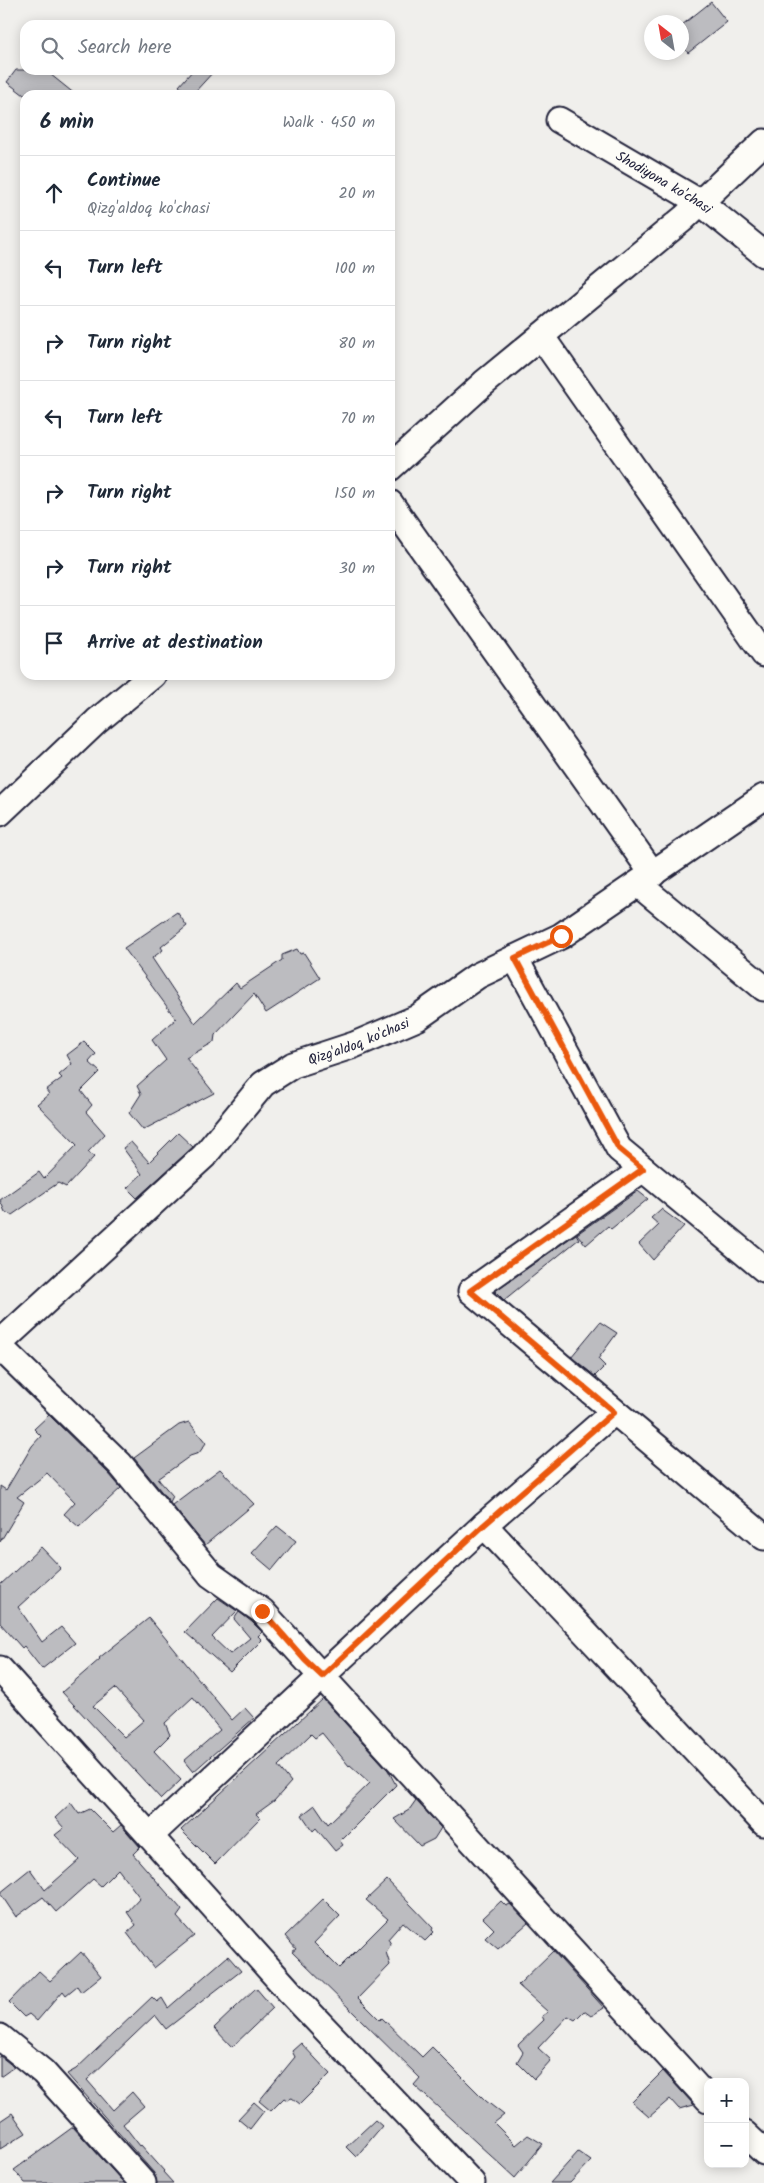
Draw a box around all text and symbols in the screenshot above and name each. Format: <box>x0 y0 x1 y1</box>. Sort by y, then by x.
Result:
north arrow <box>644 15 689 60</box>
search box <box>20 20 395 75</box>
text: Search here <box>78 33 172 63</box>
icon: search <box>38 34 66 62</box>
text: 6 min <box>40 106 94 139</box>
text: Walk · 450 m <box>282 110 375 135</box>
street label: Shodiyona ko'chasi <box>611 145 717 220</box>
text: Continue <box>87 166 160 196</box>
icon: ahead <box>40 179 68 207</box>
text: 20 m <box>339 181 375 206</box>
text: Qizg'aldoq ko'chasi <box>87 196 210 221</box>
text: Turn left <box>87 253 162 283</box>
icon: left <box>40 254 68 282</box>
text: 100 m <box>335 256 375 281</box>
text: Turn right <box>87 328 172 358</box>
icon: right <box>40 329 68 357</box>
text: 80 m <box>338 331 375 356</box>
text: Turn left <box>87 403 162 433</box>
icon: left <box>40 404 68 432</box>
text: 70 m <box>340 406 375 431</box>
text: Turn right <box>87 478 172 508</box>
icon: right <box>40 479 68 507</box>
text: 150 m <box>334 481 375 506</box>
text: Turn right <box>87 553 172 583</box>
icon: right <box>40 554 68 582</box>
text: 30 m <box>339 556 375 581</box>
text: Arrive at destination <box>87 628 263 658</box>
icon: arrive <box>40 629 68 657</box>
route start <box>550 925 573 948</box>
street label: Qizg'aldoq ko'chasi <box>305 1012 414 1071</box>
route end <box>251 1600 274 1623</box>
map controls <box>704 2078 749 2168</box>
button: + <box>704 2078 749 2123</box>
button: − <box>704 2123 749 2168</box>

